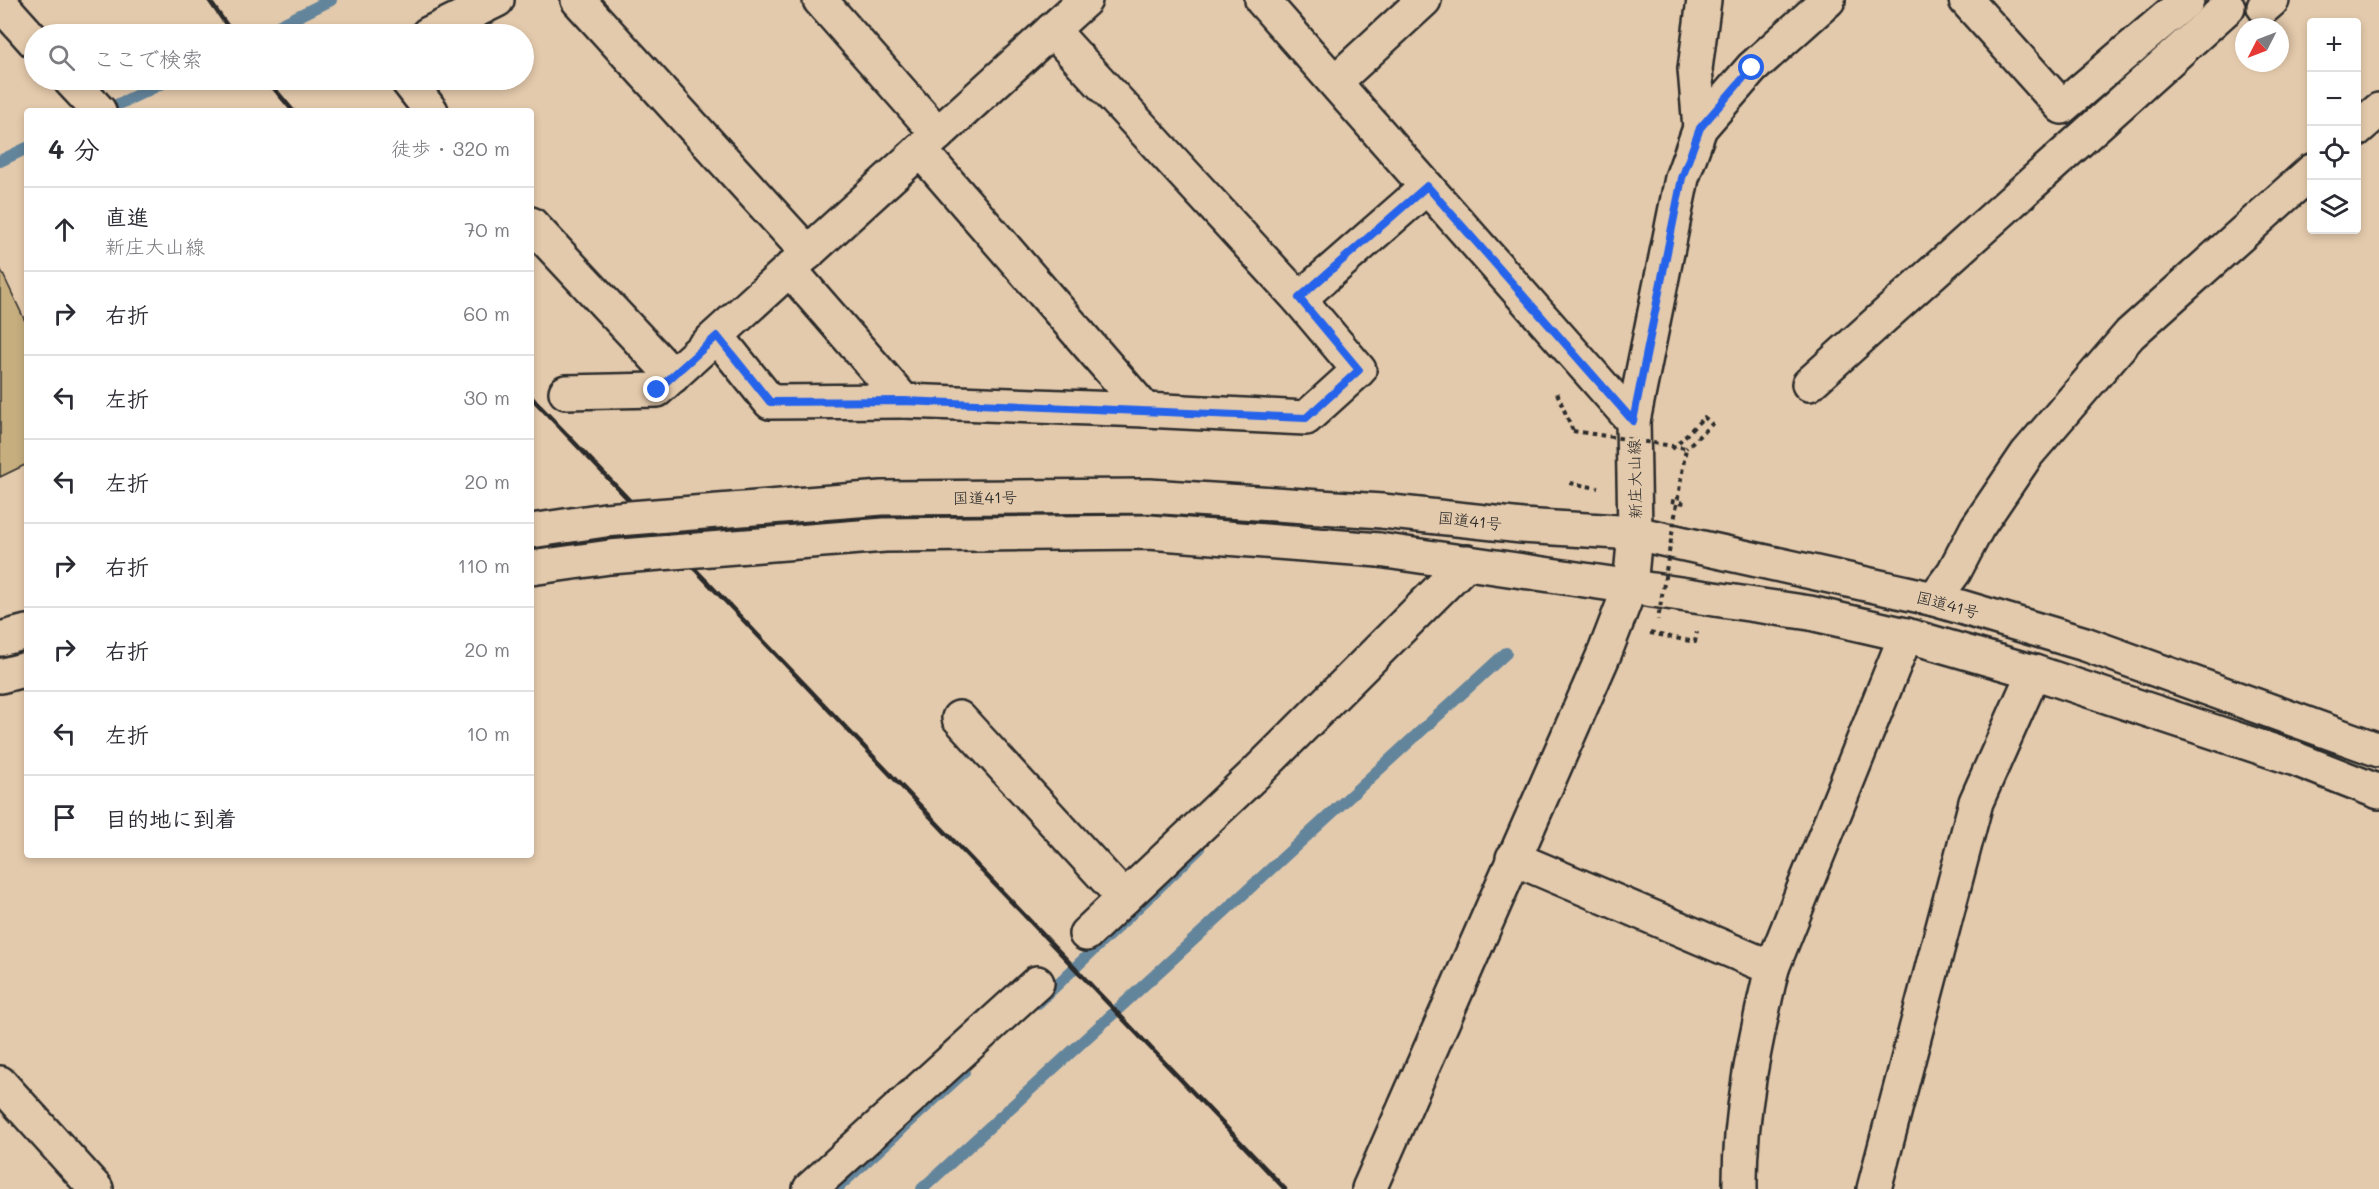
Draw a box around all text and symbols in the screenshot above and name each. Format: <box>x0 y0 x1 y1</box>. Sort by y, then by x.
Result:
north arrow <box>2235 18 2289 72</box>
map controls <box>2307 18 2361 234</box>
button: + <box>2307 18 2361 72</box>
search box <box>24 24 534 90</box>
icon: search <box>45 41 78 74</box>
text: ここで検索 <box>93 44 203 73</box>
route start <box>1738 54 1764 80</box>
button: − <box>2307 72 2361 126</box>
button: locate <box>2307 126 2361 180</box>
text: 4 分 <box>48 132 100 166</box>
text: 徒歩 · 320 m <box>391 135 510 161</box>
button: layers <box>2307 180 2361 234</box>
text: 直進 <box>105 202 149 231</box>
icon: ahead <box>48 213 81 246</box>
text: 70 m <box>464 216 510 242</box>
text: 新庄大山線 <box>105 233 205 259</box>
icon: right <box>48 297 81 330</box>
text: 右折 <box>105 300 149 329</box>
text: 60 m <box>463 300 510 326</box>
route end <box>643 376 669 402</box>
icon: left <box>48 381 81 414</box>
text: 左折 <box>105 384 149 413</box>
text: 30 m <box>464 384 510 410</box>
street label: 新庄大山線 <box>1623 439 1645 519</box>
icon: left <box>48 465 81 498</box>
text: 左折 <box>105 468 149 497</box>
text: 20 m <box>464 468 510 494</box>
street label: 国道41号 <box>953 486 1017 508</box>
street label: 国道41号 <box>1437 506 1503 534</box>
icon: right <box>48 549 81 582</box>
text: 右折 <box>105 552 149 581</box>
text: 110 m <box>457 552 510 578</box>
street label: 国道41号 <box>1914 586 1982 622</box>
icon: right <box>48 633 81 666</box>
text: 右折 <box>105 636 149 665</box>
text: 20 m <box>464 636 510 662</box>
icon: left <box>48 717 81 750</box>
text: 左折 <box>105 720 149 749</box>
text: 10 m <box>466 720 510 746</box>
icon: arrive <box>48 801 81 834</box>
text: 目的地に到着 <box>105 804 237 833</box>

